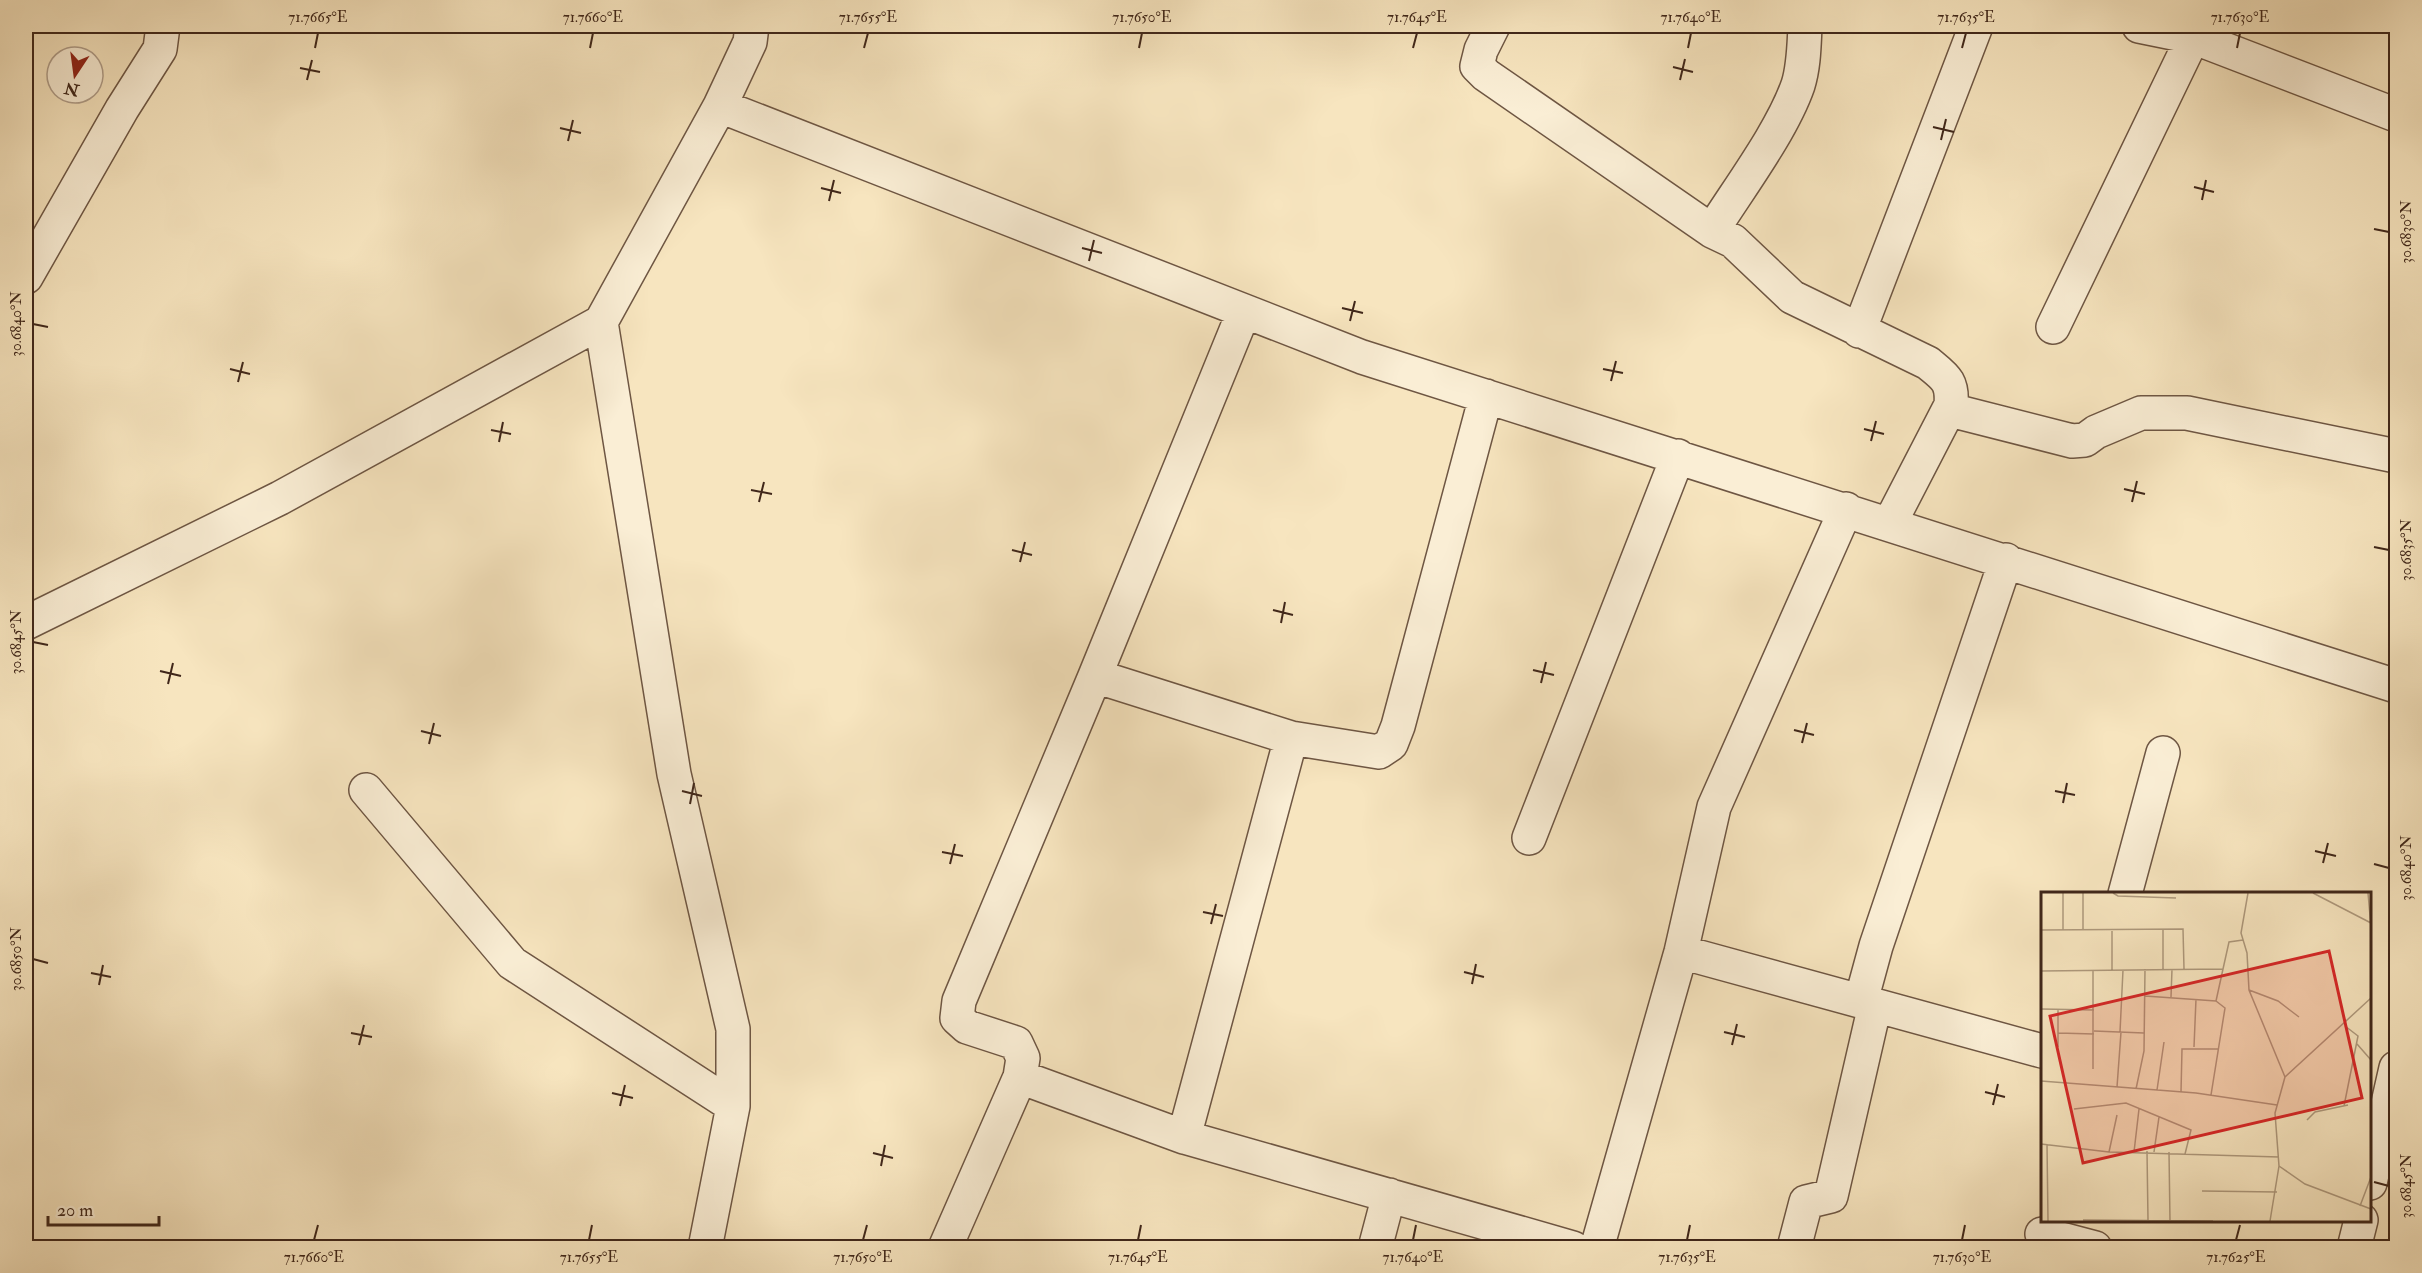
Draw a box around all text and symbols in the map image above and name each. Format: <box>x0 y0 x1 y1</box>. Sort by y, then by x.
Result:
text: 71.7665°E <box>288 8 348 27</box>
text: 71.7660°E <box>563 8 623 27</box>
text: 71.7655°E <box>839 8 897 27</box>
text: 71.7650°E <box>1112 8 1172 27</box>
text: 71.7645°E <box>1387 8 1447 27</box>
text: 71.7640°E <box>1661 8 1722 27</box>
text: 71.7635°E <box>1937 8 1995 27</box>
text: 71.7630°E <box>2211 8 2269 27</box>
north arrow <box>45 45 105 105</box>
text: N <box>62 77 82 100</box>
text: 30.6830°N <box>2397 200 2416 264</box>
text: 30.6840°N <box>7 291 26 357</box>
text: 30.6835°N <box>2397 518 2416 581</box>
text: 30.6845°N <box>7 609 26 674</box>
text: 30.6840°N <box>2397 835 2416 901</box>
inset map <box>2041 892 2371 1222</box>
text: 30.6850°N <box>7 927 26 991</box>
text: 30.6845°N <box>2397 1153 2416 1218</box>
scale bar <box>48 1189 159 1227</box>
text: 20 m <box>57 1199 93 1222</box>
text: 71.7660°E <box>284 1248 344 1267</box>
text: 71.7655°E <box>560 1248 618 1267</box>
text: 71.7650°E <box>833 1248 893 1267</box>
text: 71.7645°E <box>1108 1248 1168 1267</box>
text: 71.7640°E <box>1383 1248 1444 1267</box>
text: 71.7635°E <box>1658 1248 1716 1267</box>
text: 71.7630°E <box>1933 1248 1991 1267</box>
text: 71.7625°E <box>2206 1248 2266 1267</box>

